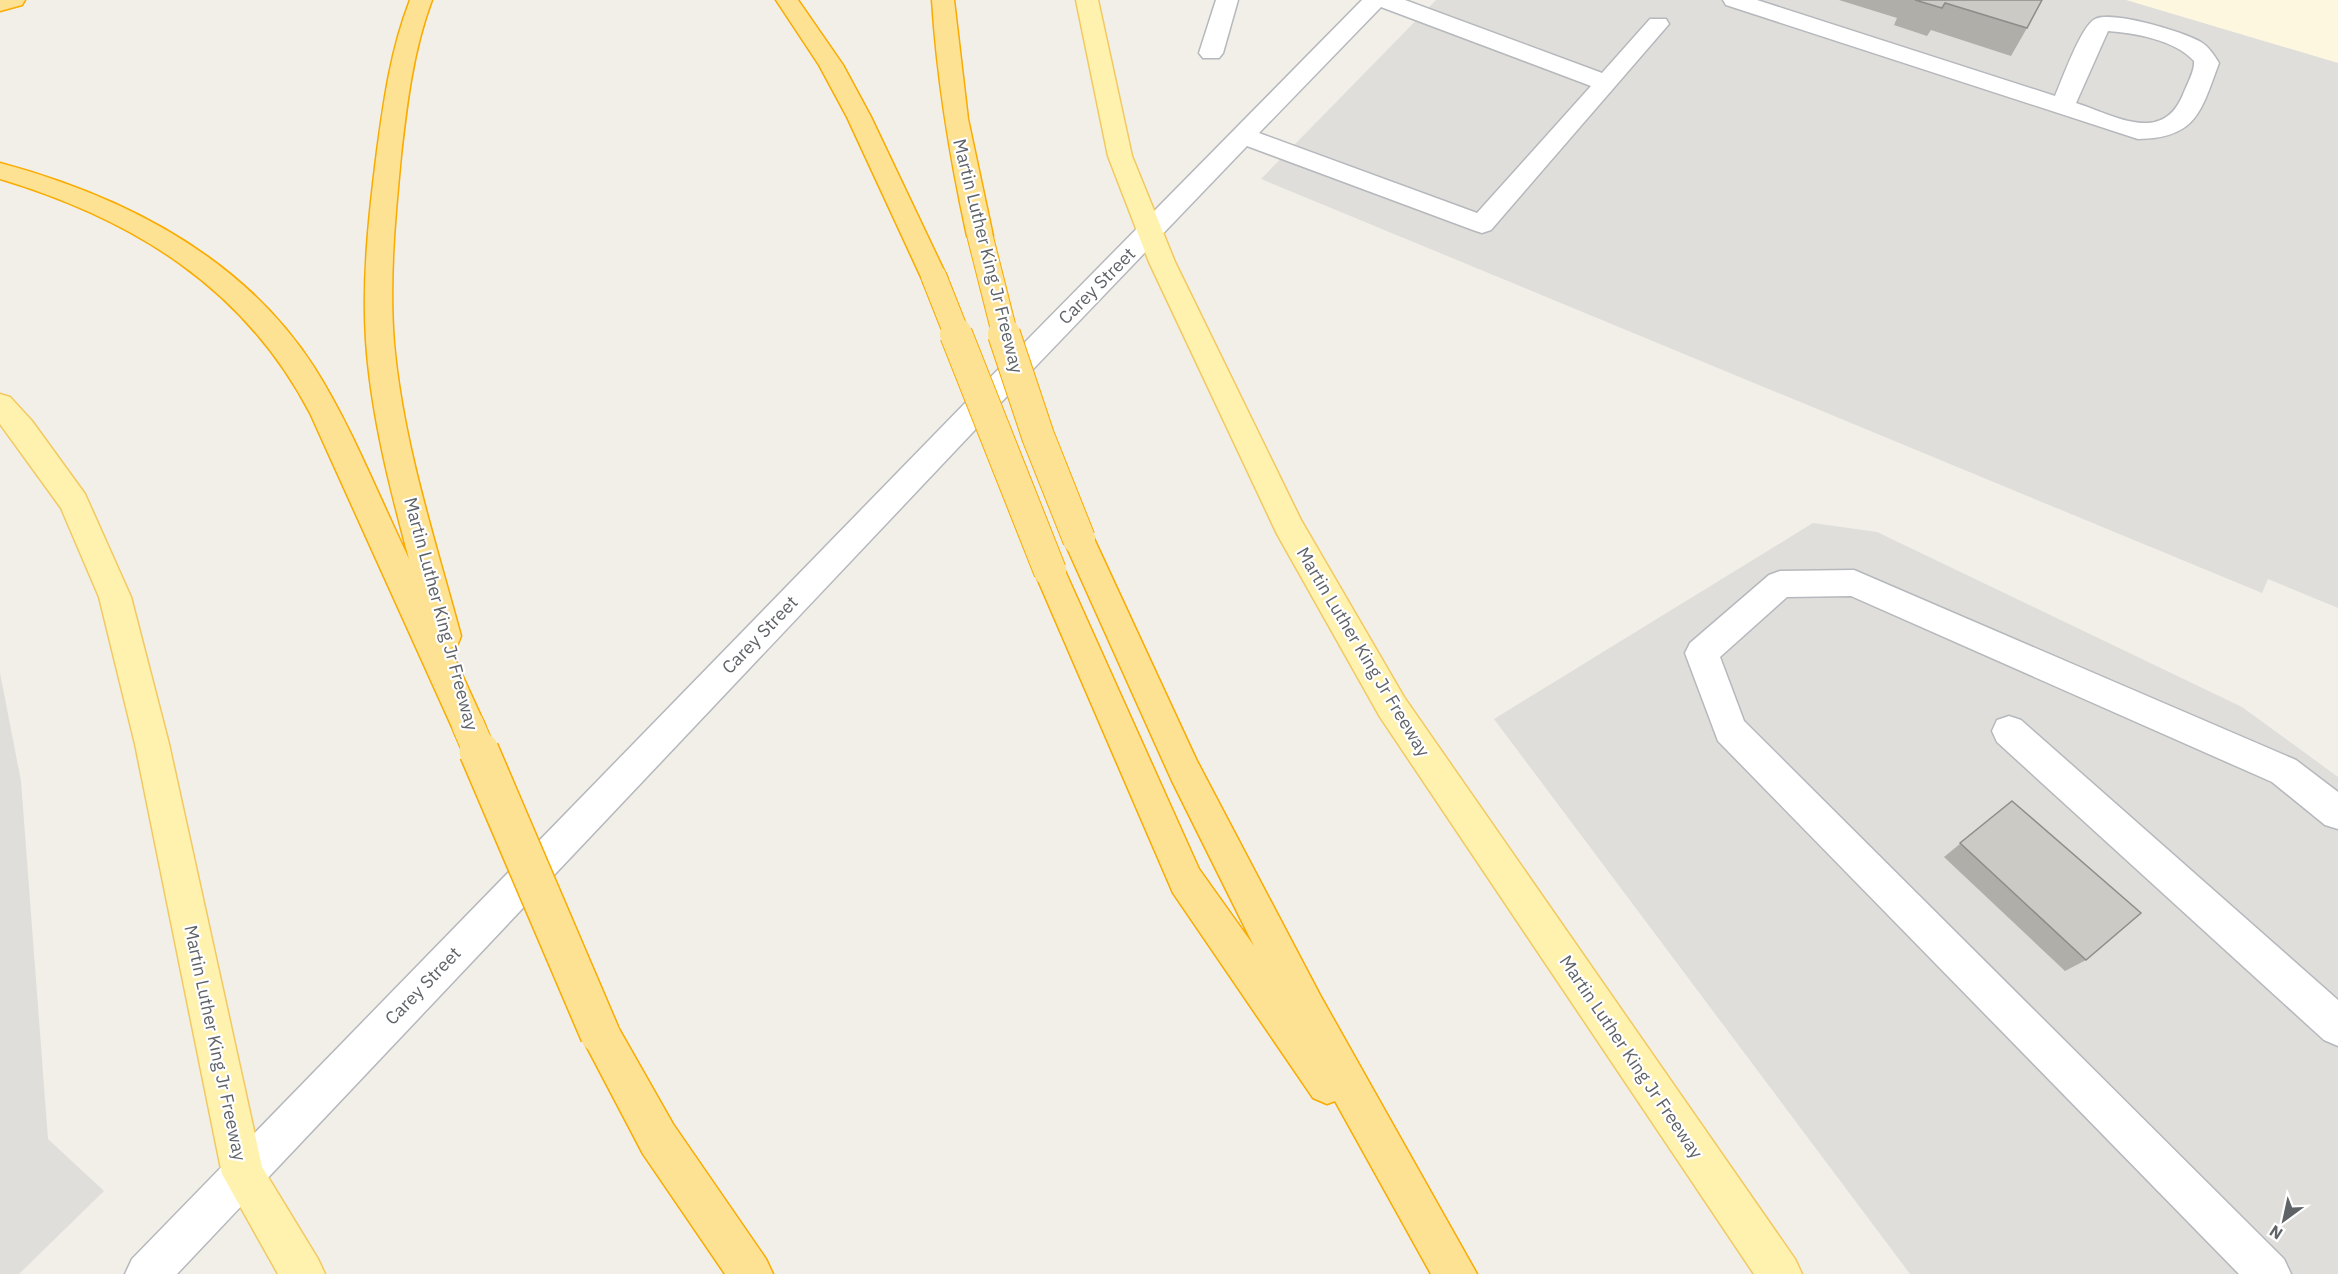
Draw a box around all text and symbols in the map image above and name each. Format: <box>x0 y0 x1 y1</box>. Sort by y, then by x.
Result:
street label: Martin Luther King Jr Freeway <box>948 136 1029 375</box>
street label: Carey Street <box>1053 242 1140 329</box>
street label: Martin Luther King Jr Freeway <box>399 495 484 733</box>
street label: Martin Luther King Jr Freeway <box>1292 543 1435 761</box>
street label: Carey Street <box>717 591 803 679</box>
street label: Martin Luther King Jr Freeway <box>179 923 252 1163</box>
street label: Carey Street <box>380 942 466 1030</box>
street label: Martin Luther King Jr Freeway <box>1555 951 1708 1163</box>
north arrow <box>2254 1190 2314 1250</box>
text: N <box>2266 1221 2286 1244</box>

